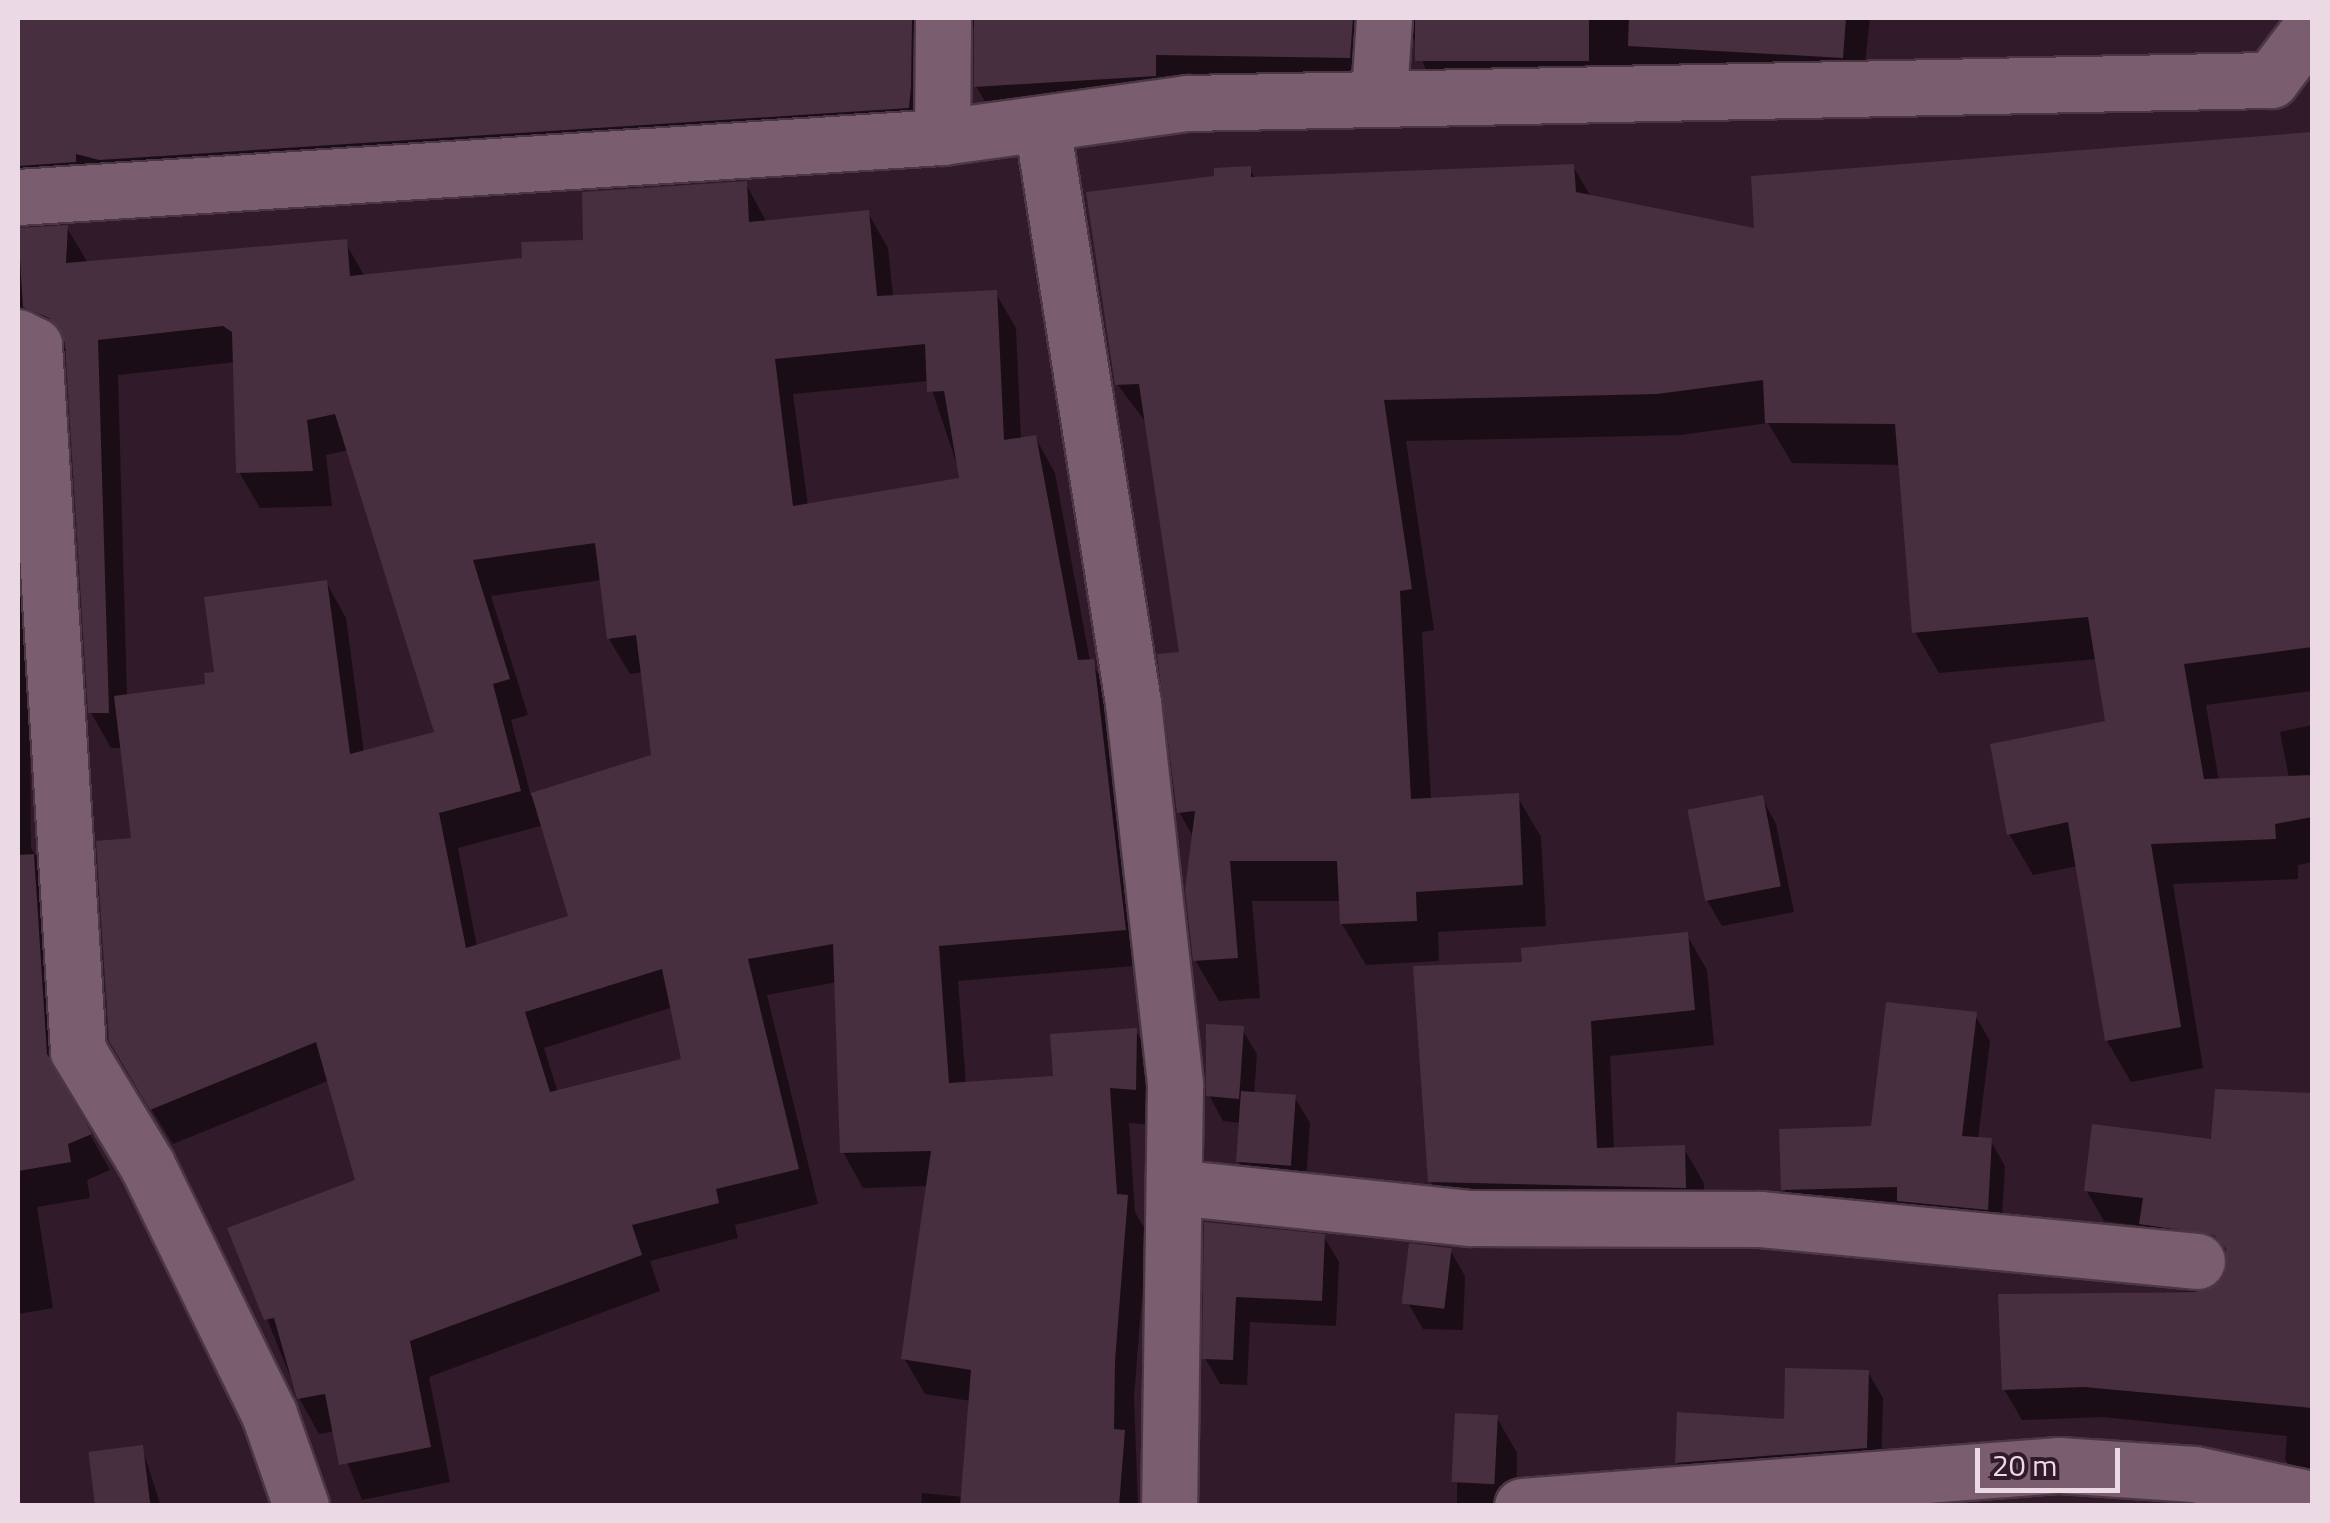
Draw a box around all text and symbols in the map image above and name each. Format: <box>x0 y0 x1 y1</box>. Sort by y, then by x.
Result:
scale bar <box>1980 1428 2125 1490</box>
text: 20 m <box>1992 1442 2057 1488</box>

